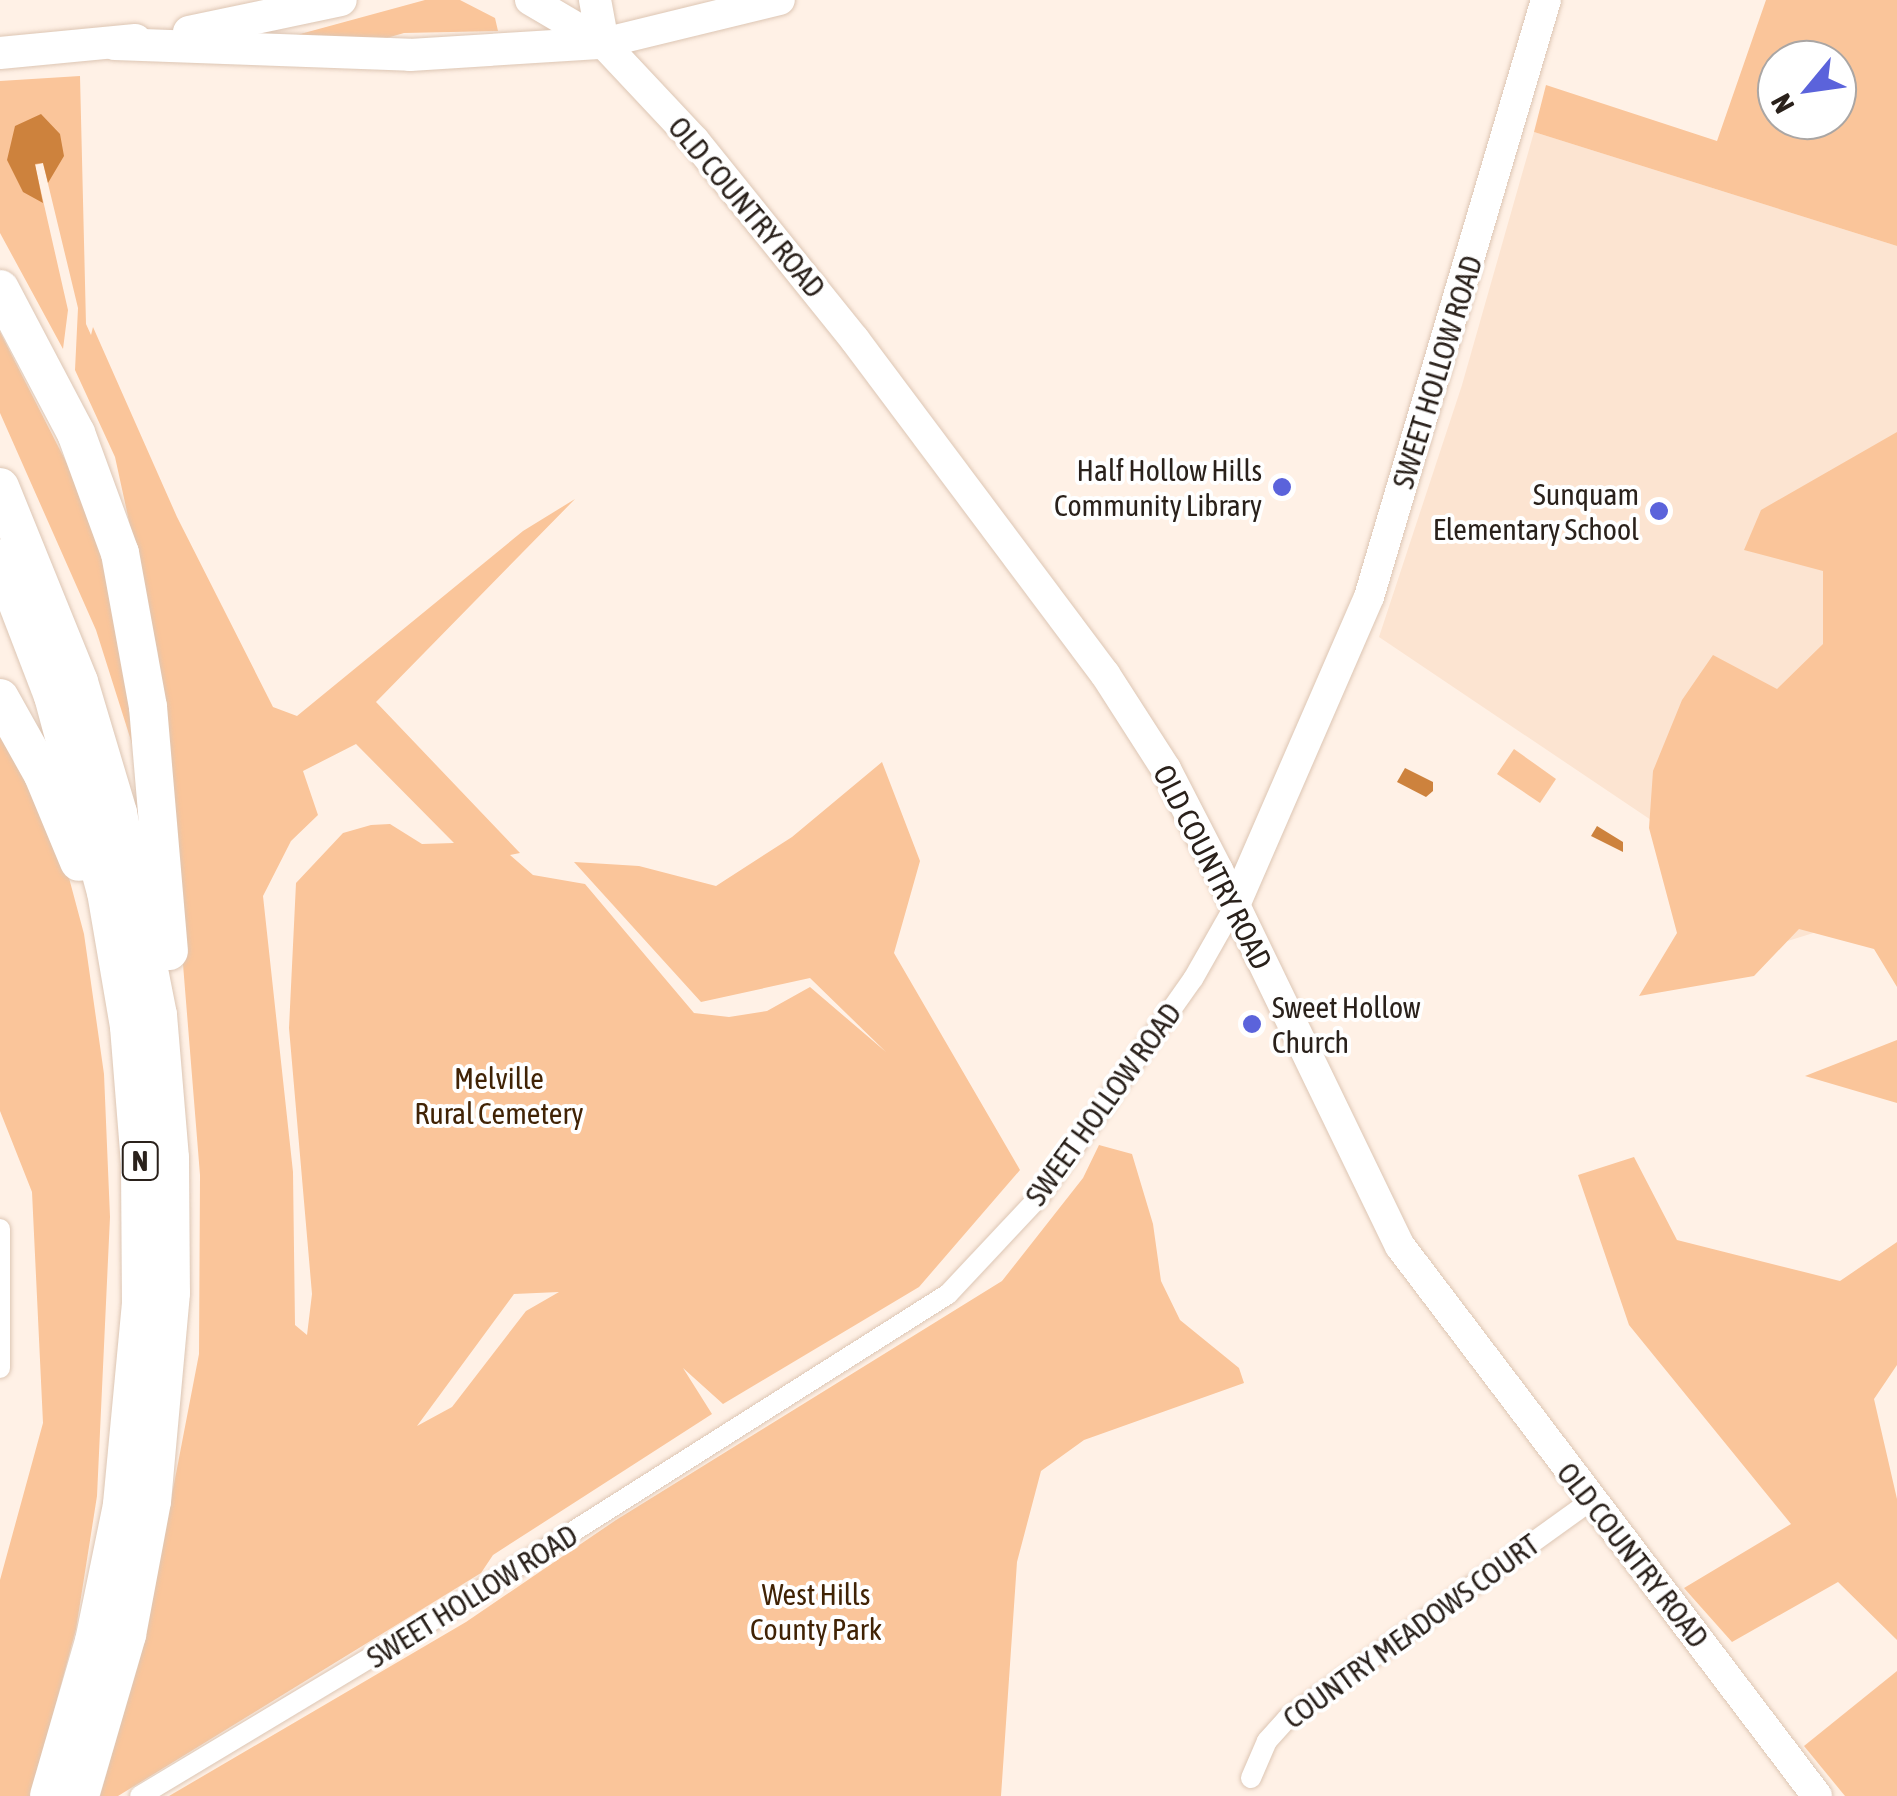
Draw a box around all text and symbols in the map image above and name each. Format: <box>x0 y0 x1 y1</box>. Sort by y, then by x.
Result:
north arrow <box>1757 40 1857 140</box>
text: N <box>1765 89 1801 119</box>
street label: OLD COUNTRY ROAD <box>661 109 833 305</box>
street label: SWEET HOLLOW ROAD <box>1384 251 1490 493</box>
place label: Half Hollow Hills Community Library <box>1054 452 1262 522</box>
marker: Half Hollow Hills Community Library <box>1271 476 1293 498</box>
place label: Sunquam Elementary School <box>1433 476 1639 546</box>
marker: Sunquam Elementary School <box>1648 500 1670 522</box>
street label: OLD COUNTRY ROAD <box>1146 759 1280 975</box>
place label: Sweet Hollow Church <box>1272 989 1421 1060</box>
street label: SWEET HOLLOW ROAD <box>1017 996 1189 1212</box>
marker: Sweet Hollow Church <box>1241 1013 1263 1035</box>
park label: Melville Rural Cemetery <box>414 1060 584 1130</box>
road number: N <box>120 1138 160 1184</box>
street label: OLD COUNTRY ROAD <box>1550 1455 1716 1655</box>
street label: SWEET HOLLOW ROAD <box>360 1517 584 1675</box>
street label: COUNTRY MEADOWS COURT <box>1276 1526 1546 1736</box>
park label: West Hills County Park <box>750 1576 882 1646</box>

